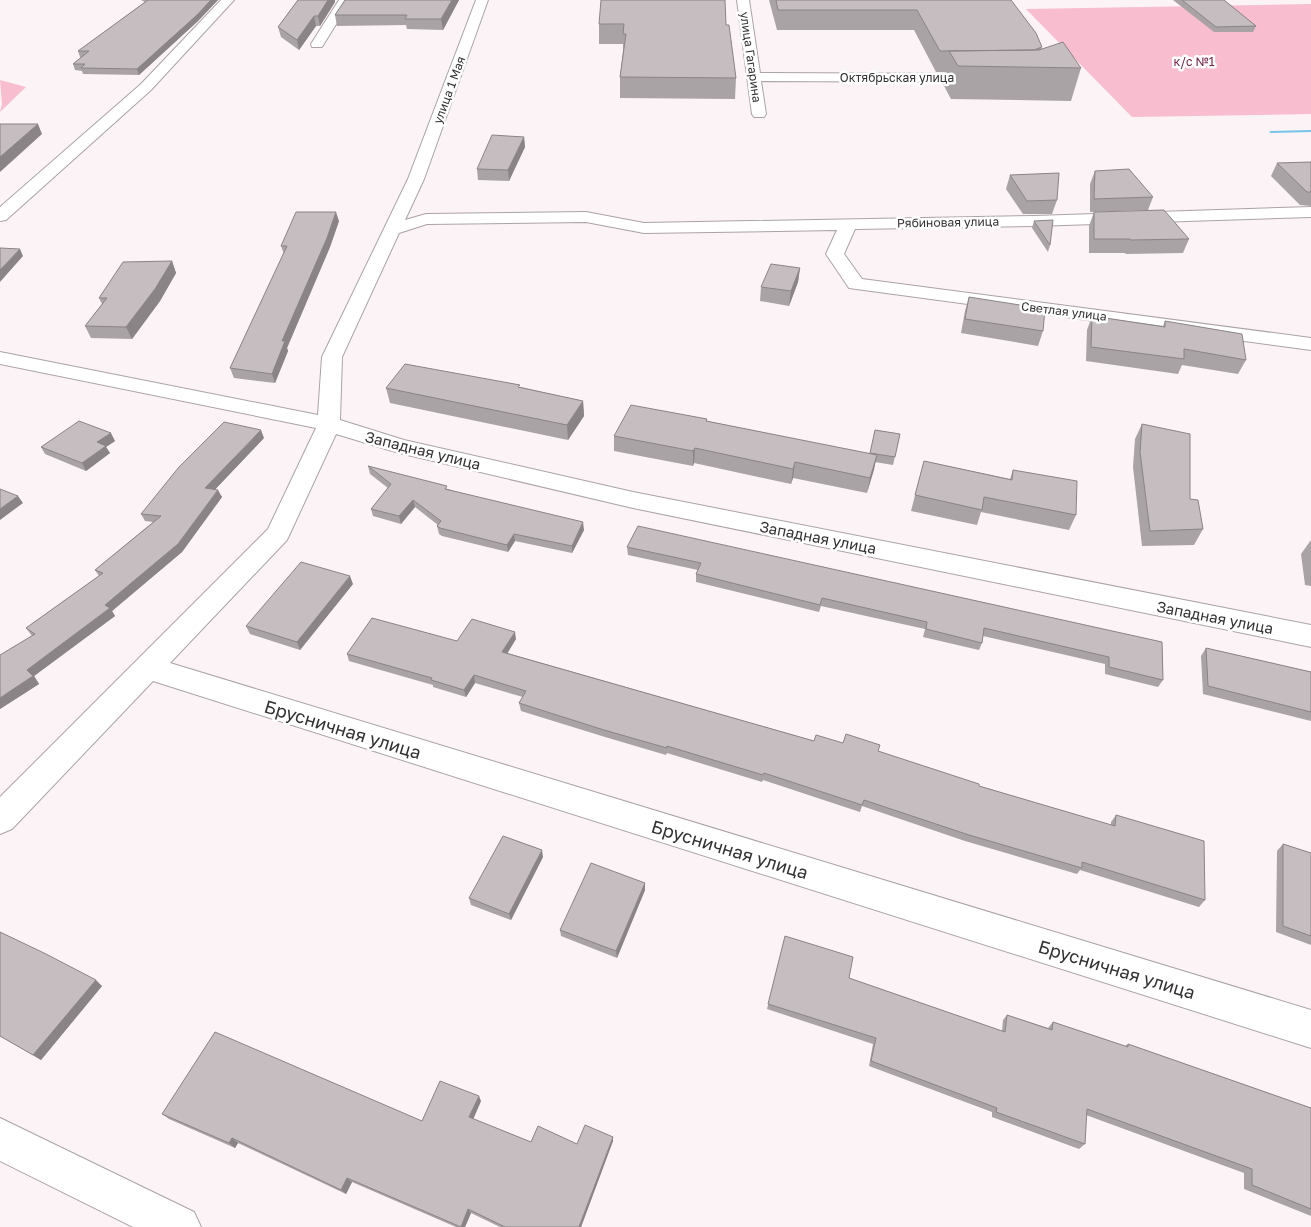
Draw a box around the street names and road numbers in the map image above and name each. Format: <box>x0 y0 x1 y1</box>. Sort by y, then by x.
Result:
street label: улица Гагарина <box>737 11 765 103</box>
street label: улица 1 Мая <box>430 54 468 126</box>
street label: Октябрьская улица <box>840 70 954 85</box>
street label: Рябиновая улица <box>897 214 999 230</box>
street label: Светлая улица <box>1020 298 1108 324</box>
street label: Западная улица <box>363 427 483 473</box>
street label: Западная улица <box>758 517 878 557</box>
street label: Западная улица <box>1155 597 1275 637</box>
street label: Брусничная улица <box>262 695 424 763</box>
street label: Брусничная улица <box>649 815 811 883</box>
street label: Брусничная улица <box>1036 935 1198 1003</box>

